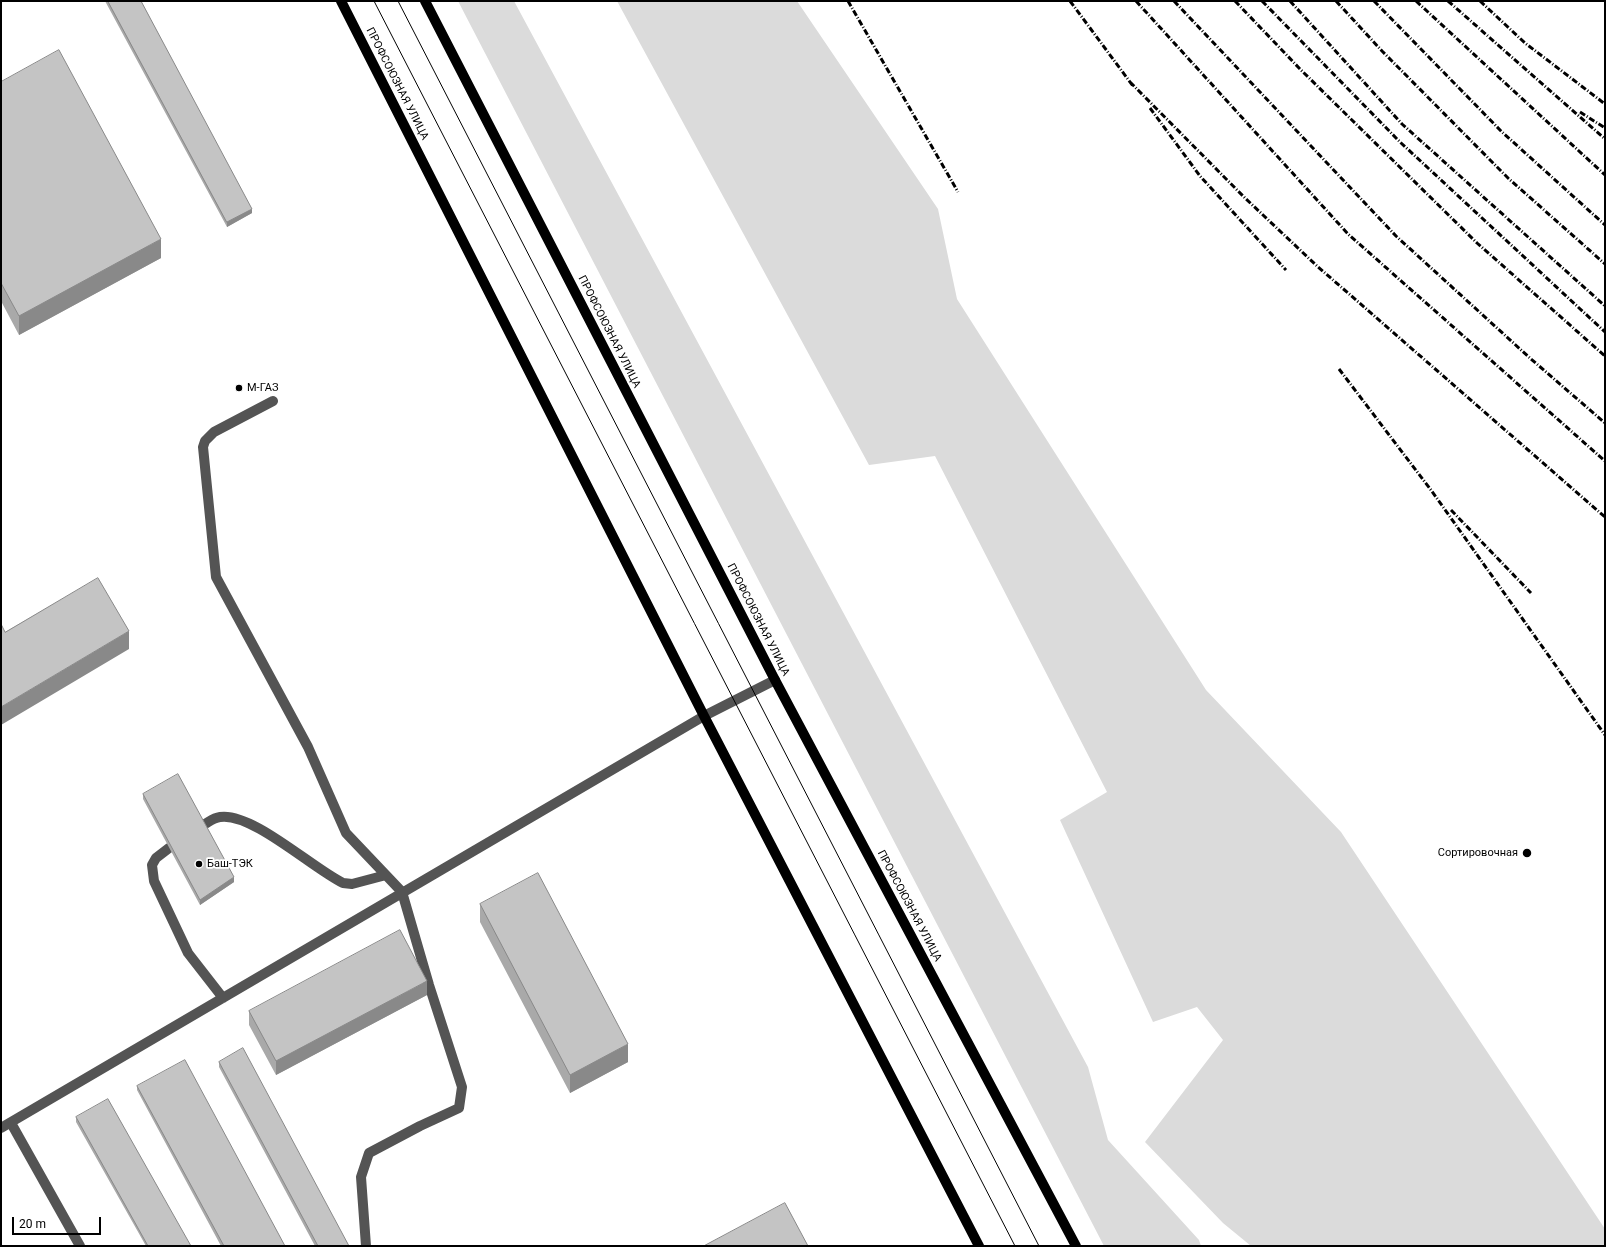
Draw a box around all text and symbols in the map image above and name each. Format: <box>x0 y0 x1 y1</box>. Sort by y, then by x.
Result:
street label: ПРОФСОЮЗНАЯ УЛИЦА <box>363 26 431 142</box>
street label: ПРОФСОЮЗНАЯ УЛИЦА <box>575 274 643 390</box>
place label: М-ГАЗ <box>247 381 278 395</box>
marker: М-ГАЗ <box>234 383 244 393</box>
street label: ПРОФСОЮЗНАЯ УЛИЦА <box>724 562 792 678</box>
place label: Сортировочная <box>1438 846 1518 860</box>
marker: Сортировочная <box>1521 847 1533 859</box>
street label: ПРОФСОЮЗНАЯ УЛИЦА <box>874 848 944 964</box>
place label: Баш-ТЭК <box>207 857 253 871</box>
marker: Баш-ТЭК <box>194 859 204 869</box>
scale bar <box>14 1209 103 1235</box>
text: 20 m <box>19 1217 46 1231</box>

